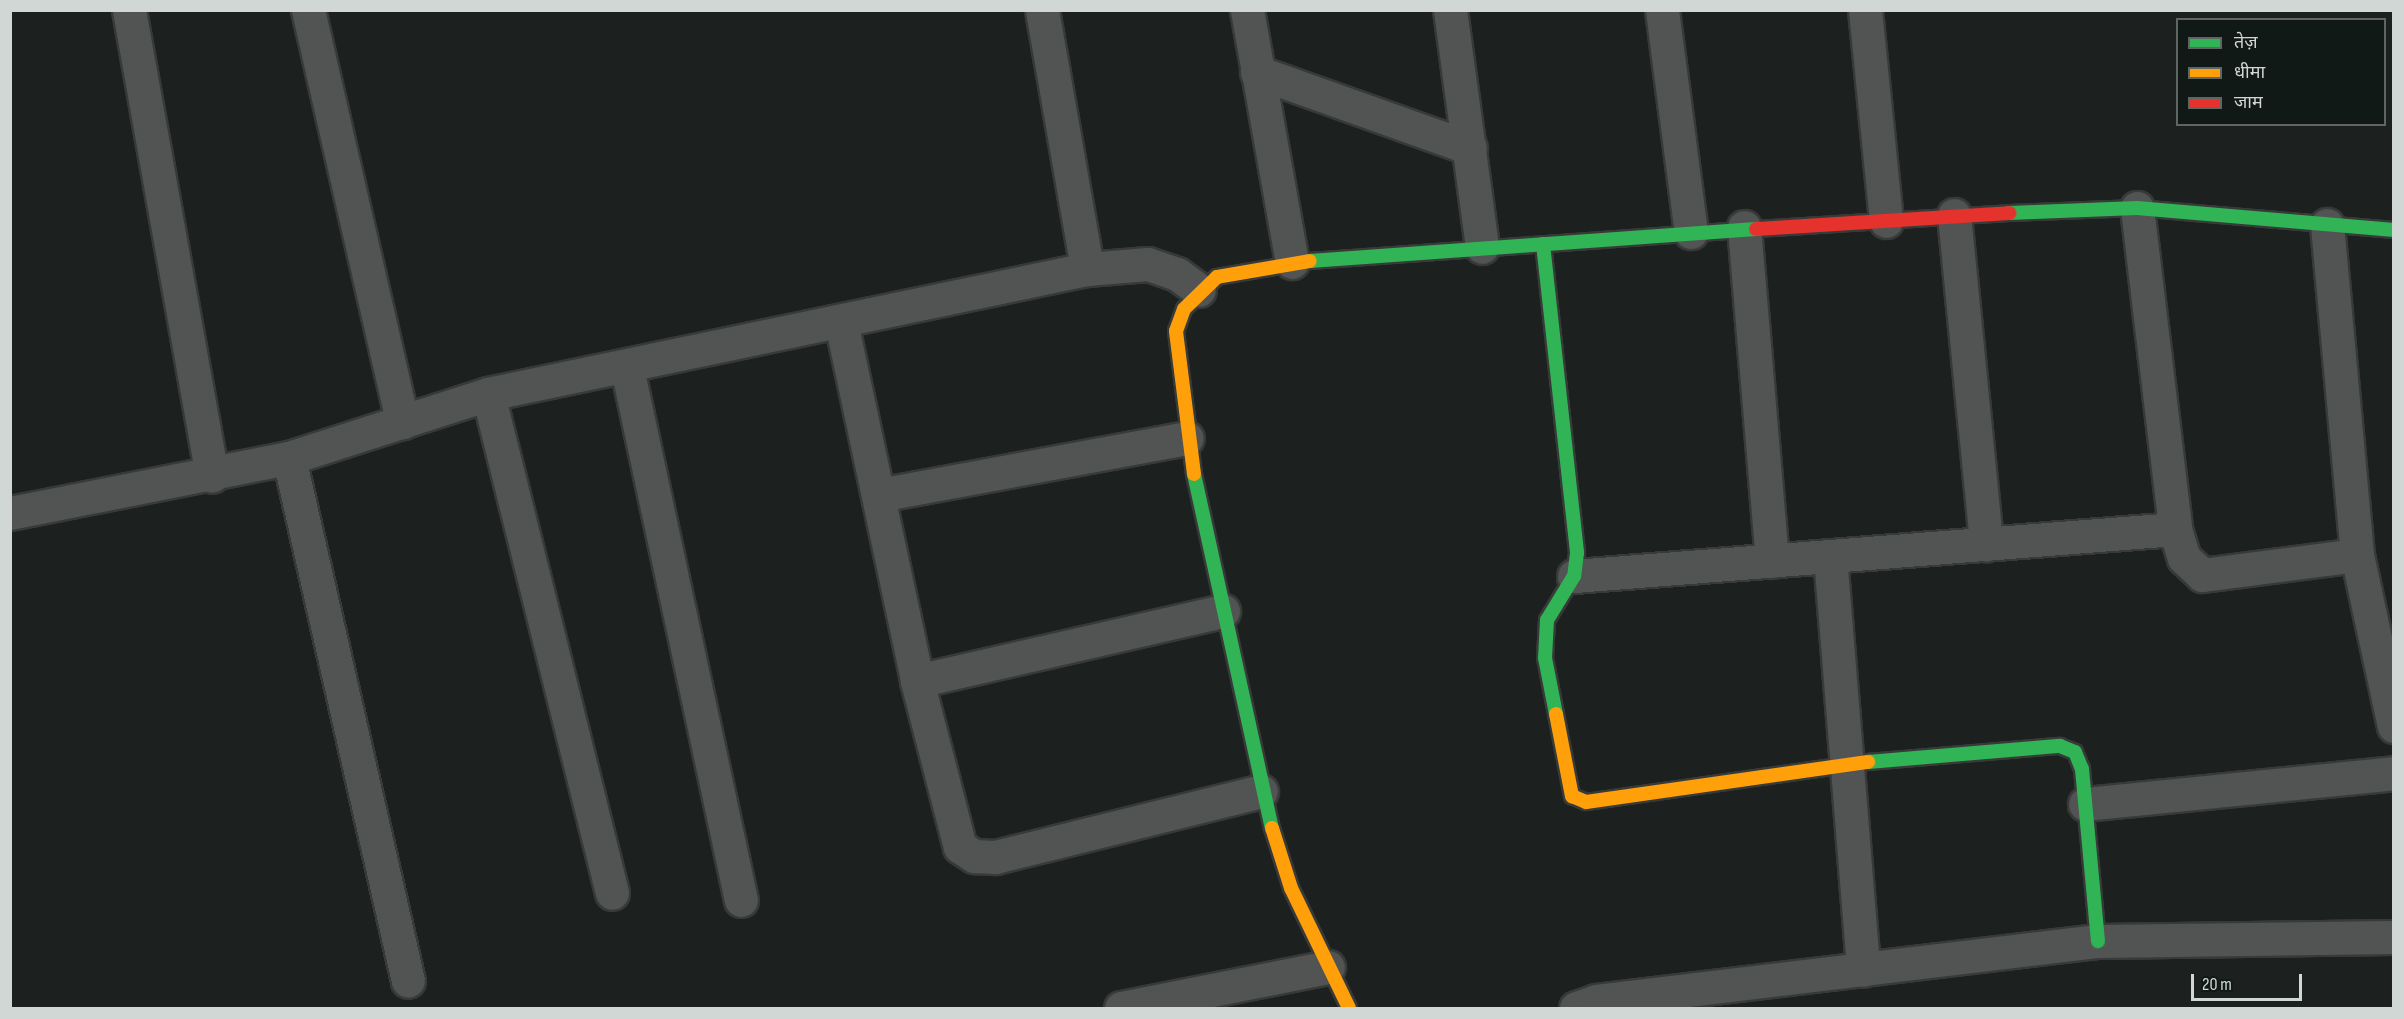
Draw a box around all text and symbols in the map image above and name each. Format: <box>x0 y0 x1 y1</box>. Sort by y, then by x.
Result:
legend <box>2176 18 2386 126</box>
text: तेज़ <box>2234 32 2258 53</box>
text: धीमा <box>2234 62 2265 83</box>
text: जाम <box>2234 92 2263 113</box>
scale bar <box>2194 962 2305 1000</box>
text: 20 m <box>2202 974 2232 995</box>

